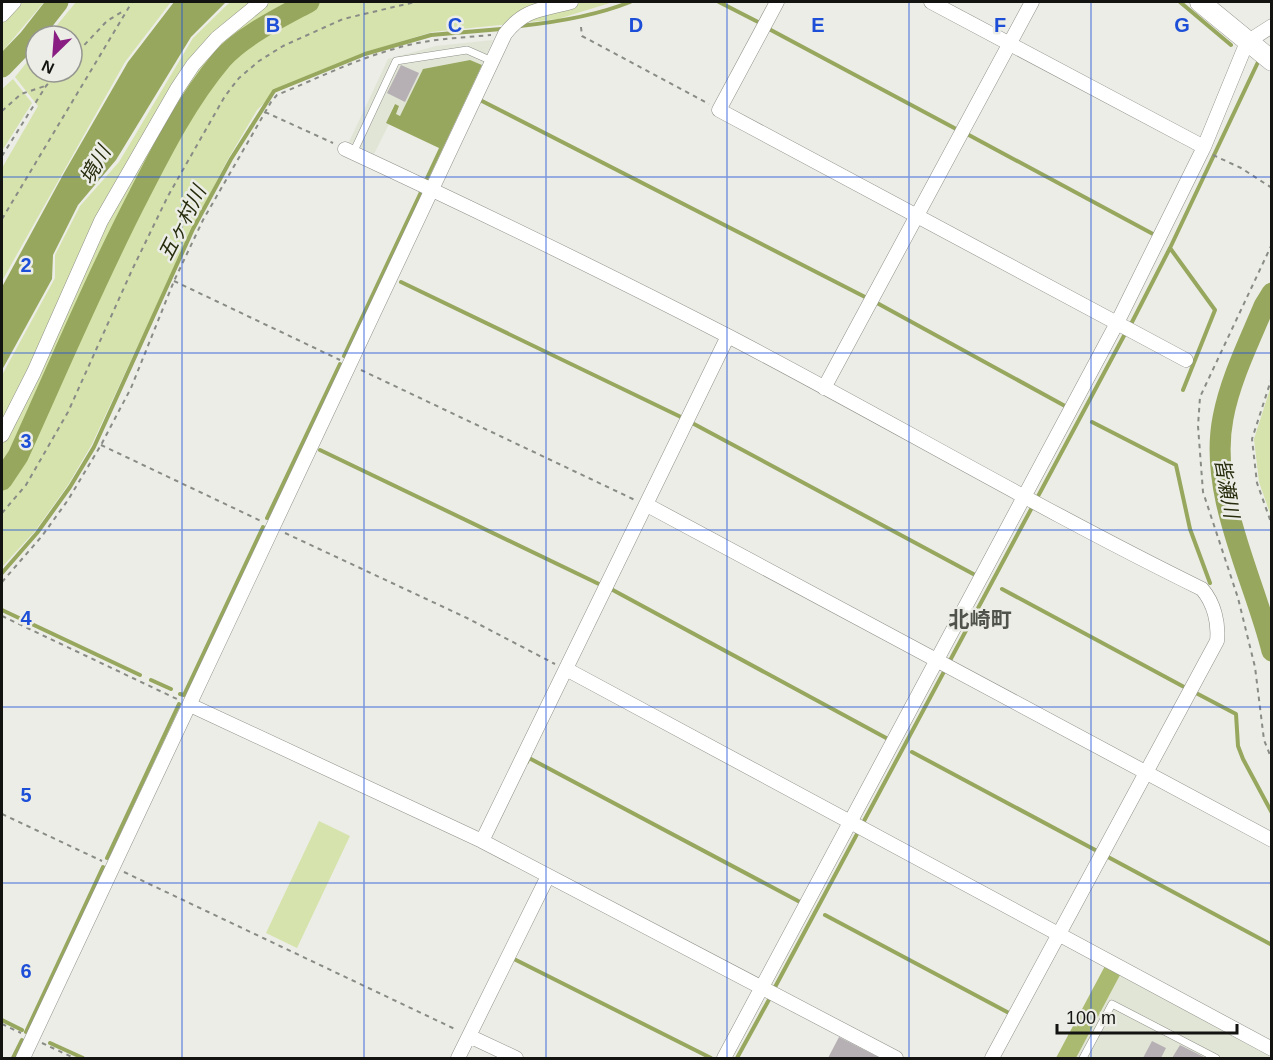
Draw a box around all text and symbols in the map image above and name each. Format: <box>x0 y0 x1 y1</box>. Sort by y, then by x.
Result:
text: B <box>266 14 280 36</box>
text: C <box>448 14 462 36</box>
text: D <box>629 14 643 36</box>
text: E <box>811 14 825 36</box>
text: F <box>994 14 1006 36</box>
text: G <box>1174 14 1190 36</box>
north arrow <box>24 24 84 84</box>
text: N <box>39 57 57 77</box>
water label: 境川 <box>75 140 116 188</box>
water label: 五ヶ村川 <box>154 181 211 264</box>
text: 2 <box>20 254 32 276</box>
text: 3 <box>20 430 32 452</box>
water label: 皆瀬川 <box>1211 457 1243 521</box>
text: 4 <box>20 607 32 629</box>
district label: 北崎町 <box>949 608 1012 631</box>
text: 5 <box>20 784 32 806</box>
text: 6 <box>20 960 32 982</box>
scale bar <box>1057 997 1237 1035</box>
text: 100 m <box>1066 1008 1116 1028</box>

